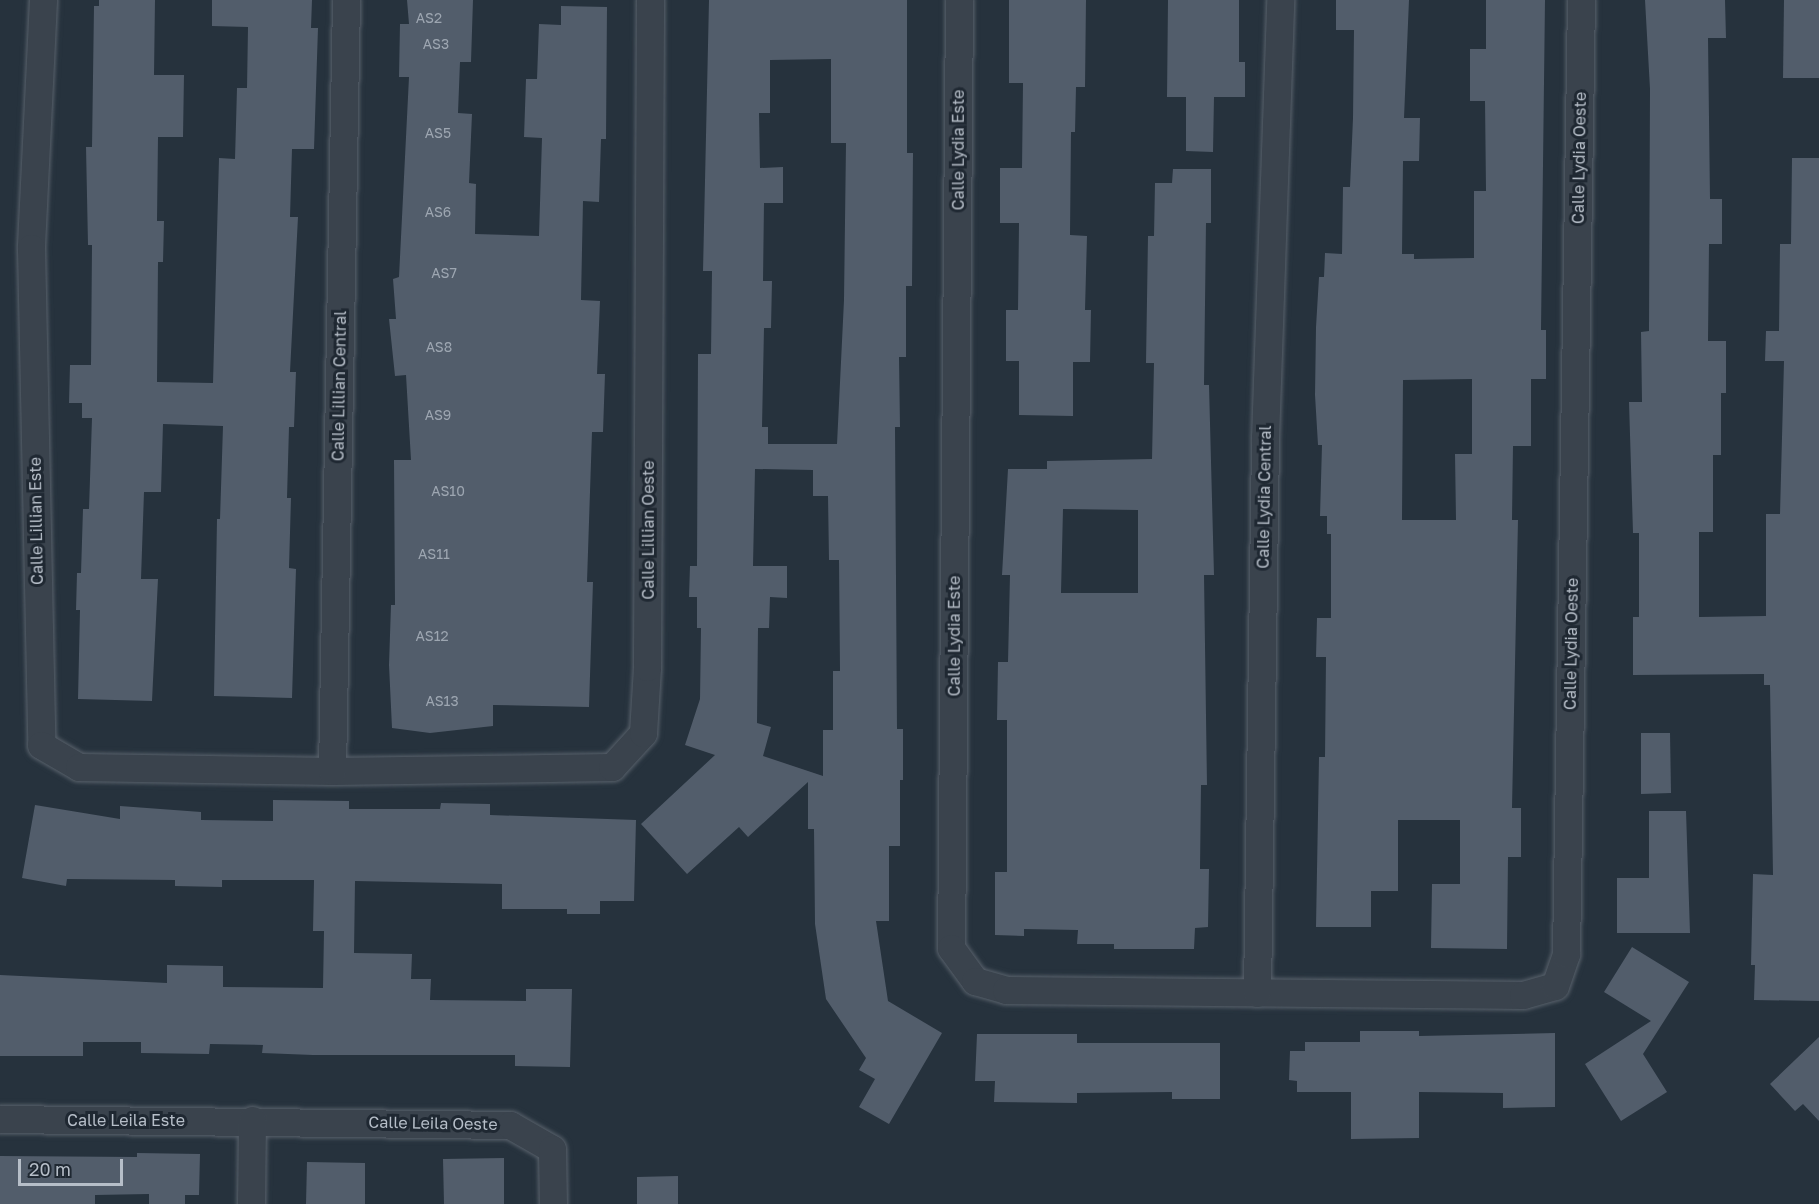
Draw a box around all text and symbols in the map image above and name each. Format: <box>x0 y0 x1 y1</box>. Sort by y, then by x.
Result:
house number: AS2 <box>416 10 442 26</box>
house number: AS3 <box>423 36 449 52</box>
street label: Calle Lydia Este <box>948 90 968 210</box>
street label: Calle Lydia Oeste <box>1568 92 1590 224</box>
house number: AS5 <box>425 125 451 141</box>
house number: AS6 <box>425 204 451 220</box>
house number: AS7 <box>431 265 457 281</box>
street label: Calle Lillian Central <box>328 311 350 461</box>
house number: AS8 <box>426 339 452 355</box>
house number: AS9 <box>425 407 451 423</box>
street label: Calle Lydia Central <box>1253 425 1275 569</box>
street label: Calle Lillian Este <box>25 457 47 585</box>
street label: Calle Lillian Oeste <box>638 460 658 600</box>
house number: AS10 <box>431 483 465 499</box>
house number: AS11 <box>418 546 450 562</box>
street label: Calle Lydia Este <box>944 576 964 696</box>
street label: Calle Lydia Oeste <box>1560 578 1582 710</box>
house number: AS12 <box>415 628 449 644</box>
house number: AS13 <box>425 693 459 709</box>
street label: Calle Leila Este <box>67 1110 185 1130</box>
street label: Calle Leila Oeste <box>368 1112 498 1134</box>
scale bar <box>21 1147 126 1185</box>
text: 20 m <box>29 1158 71 1180</box>

